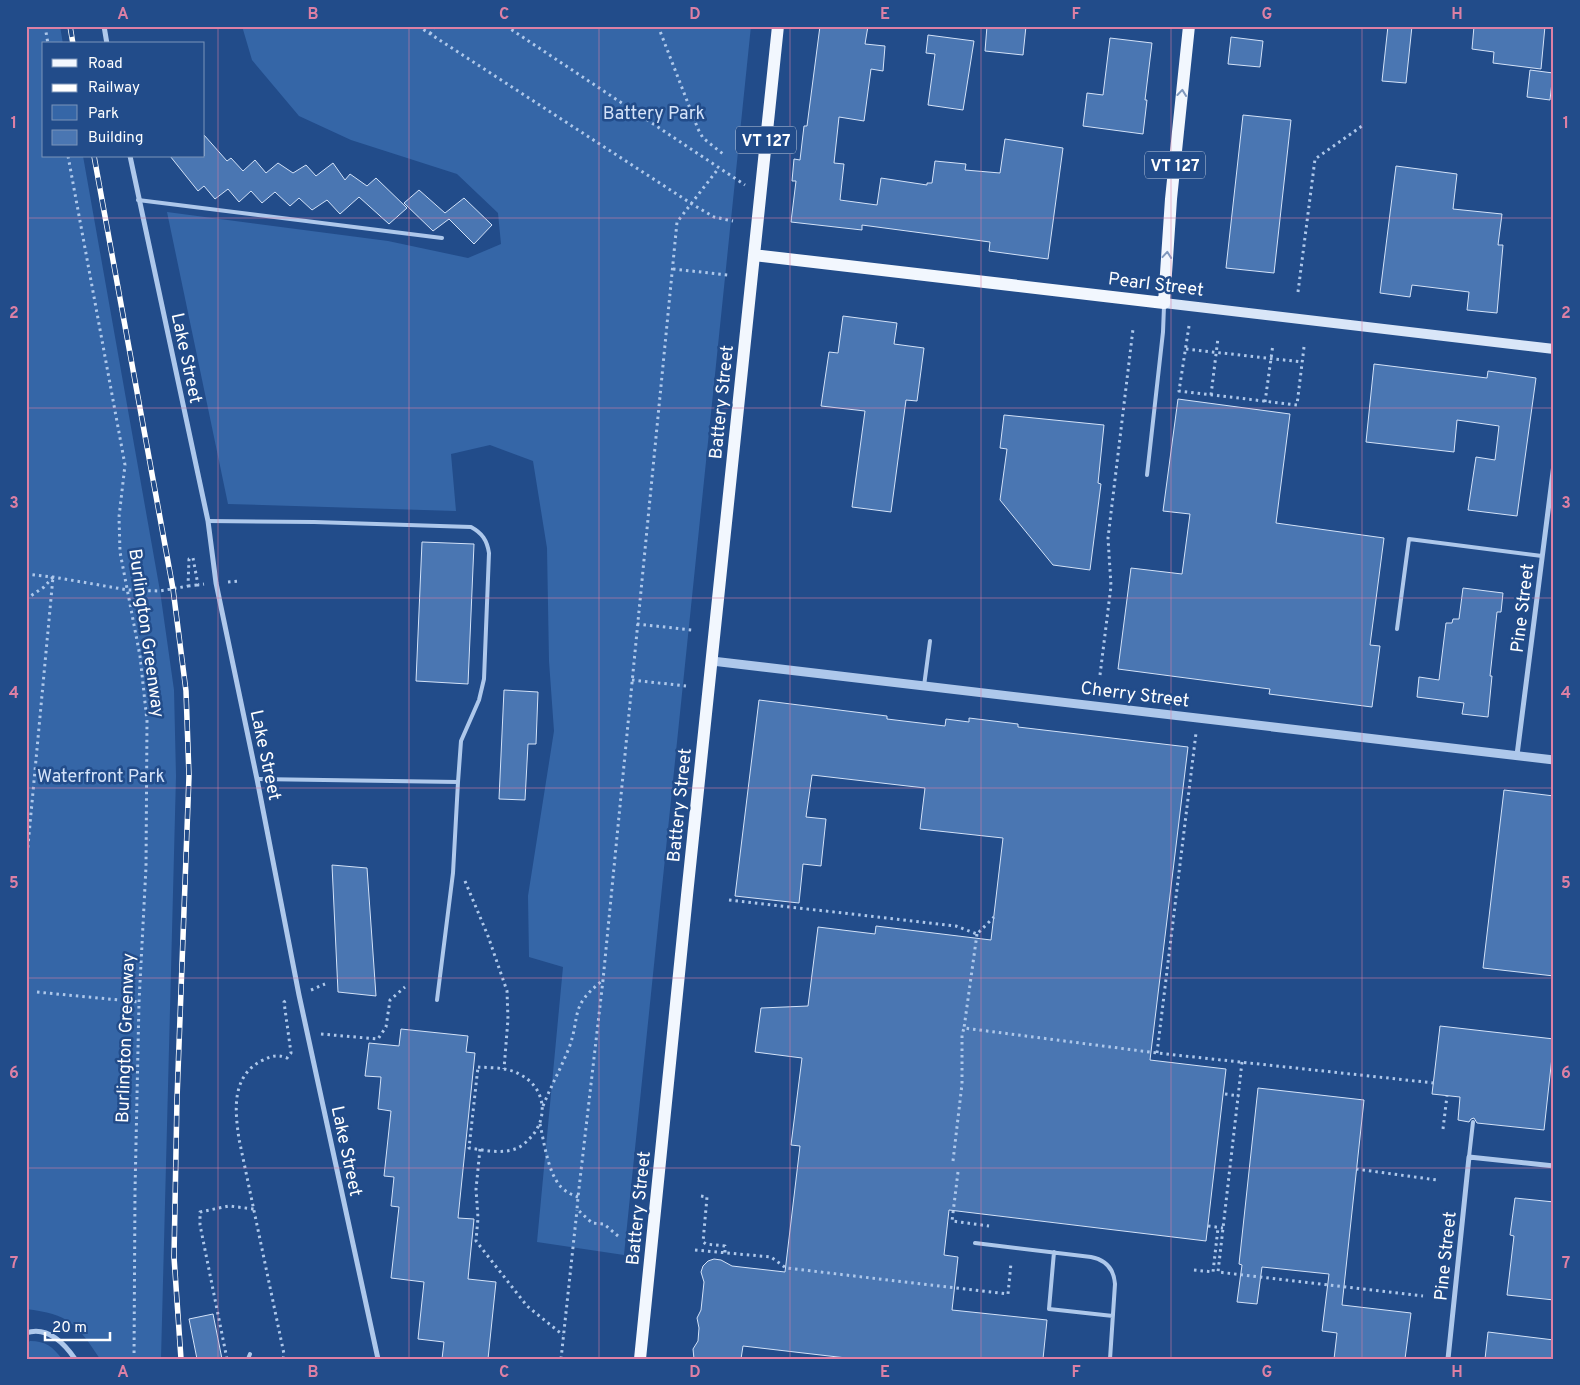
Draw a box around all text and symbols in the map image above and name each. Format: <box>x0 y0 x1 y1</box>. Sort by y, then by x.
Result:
text: A <box>117 5 129 25</box>
text: B <box>307 5 319 25</box>
text: C <box>499 5 509 25</box>
text: D <box>689 5 701 25</box>
text: E <box>880 5 890 25</box>
text: F <box>1071 5 1081 25</box>
text: G <box>1262 5 1272 25</box>
text: H <box>1451 5 1463 25</box>
legend <box>42 42 205 158</box>
text: Road <box>88 55 123 74</box>
text: Railway <box>88 79 140 98</box>
one-way arrow <box>1176 88 1187 96</box>
park label: Battery Park <box>603 103 705 126</box>
text: Park <box>88 105 119 124</box>
text: 1 <box>11 114 17 134</box>
text: 1 <box>1563 114 1569 134</box>
road number: VT 127 <box>736 126 796 154</box>
text: Building <box>88 129 143 148</box>
road number: VT 127 <box>1145 152 1205 178</box>
one-way arrow <box>1161 250 1172 258</box>
street label: Pearl Street <box>1107 268 1205 303</box>
text: 2 <box>9 304 19 324</box>
text: 2 <box>1561 304 1571 324</box>
street label: Lake Street <box>165 311 206 406</box>
street label: Battery Street <box>705 344 740 460</box>
text: 3 <box>9 494 19 514</box>
text: 3 <box>1561 494 1571 514</box>
street label: Burlington Greenway <box>122 547 169 719</box>
street label: Pine Street <box>1507 562 1540 654</box>
street label: Cherry Street <box>1079 677 1190 714</box>
text: 4 <box>9 684 19 704</box>
text: 4 <box>1561 684 1571 704</box>
street label: Lake Street <box>244 708 285 803</box>
street label: Battery Street <box>663 747 698 863</box>
park label: Waterfront Park <box>37 766 165 789</box>
text: 5 <box>9 874 19 894</box>
text: 5 <box>1561 874 1571 894</box>
street label: Burlington Greenway <box>112 953 141 1123</box>
text: 6 <box>9 1064 19 1084</box>
text: 6 <box>1561 1064 1571 1084</box>
street label: Lake Street <box>325 1104 366 1199</box>
street label: Battery Street <box>622 1150 657 1266</box>
street label: Pine Street <box>1430 1210 1463 1302</box>
text: 7 <box>10 1254 18 1274</box>
text: 7 <box>1562 1254 1570 1274</box>
scale bar <box>45 1310 110 1342</box>
text: 20 m <box>52 1319 87 1338</box>
text: A <box>117 1363 129 1383</box>
text: B <box>307 1363 319 1383</box>
text: C <box>499 1363 509 1383</box>
text: D <box>689 1363 701 1383</box>
text: E <box>880 1363 890 1383</box>
text: F <box>1071 1363 1081 1383</box>
text: G <box>1262 1363 1272 1383</box>
text: H <box>1451 1363 1463 1383</box>

